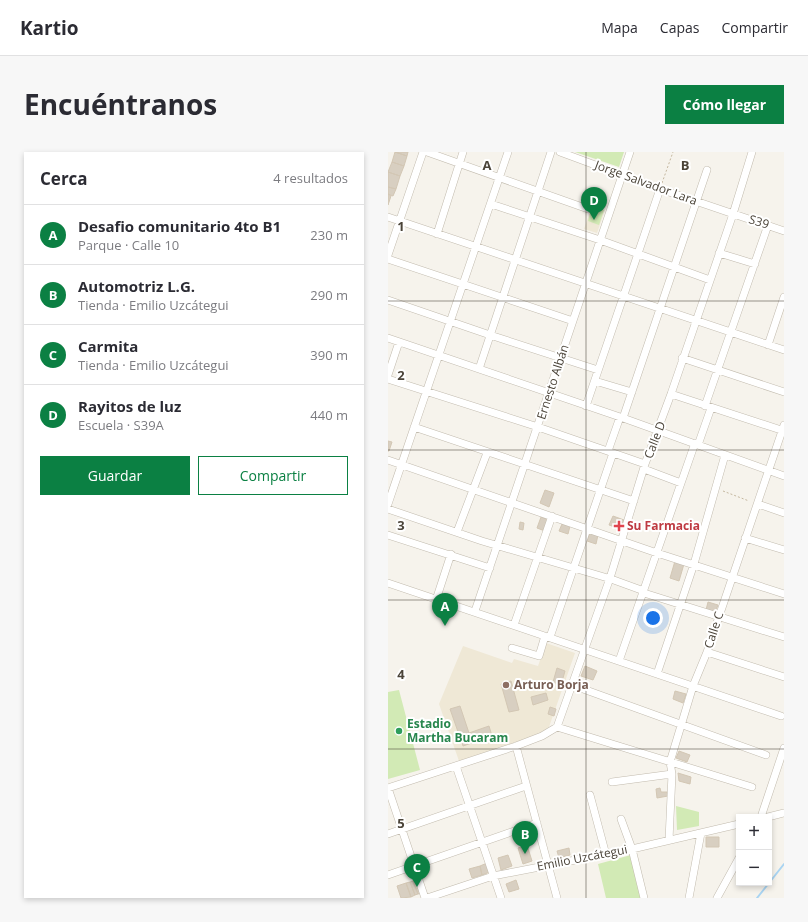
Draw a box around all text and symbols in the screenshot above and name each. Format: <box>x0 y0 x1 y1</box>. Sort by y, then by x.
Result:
text: Kartio <box>20 15 79 41</box>
text: Mapa <box>601 18 638 37</box>
text: Capas <box>660 18 699 37</box>
text: Compartir <box>721 18 788 37</box>
text: Encuéntranos <box>24 85 217 123</box>
button: Cómo llegar <box>665 85 784 124</box>
text: A <box>483 156 492 174</box>
street label: Jorge Salvador Lara <box>592 156 700 209</box>
text: B <box>681 156 690 174</box>
text: Cerca <box>40 167 88 190</box>
text: 4 resultados <box>273 169 348 187</box>
pin: D <box>581 187 607 220</box>
street label: S39 <box>747 210 772 233</box>
text: Desafio comunitario 4to B1 <box>78 216 281 236</box>
text: 1 <box>397 217 405 235</box>
text: A <box>49 226 57 244</box>
text: 230 m <box>310 226 348 244</box>
text: Parque · Calle 10 <box>78 236 179 254</box>
text: Automotriz L.G. <box>78 276 195 296</box>
text: B <box>49 286 57 304</box>
text: 290 m <box>310 286 348 304</box>
text: Tienda · Emilio Uzcátegui <box>78 296 229 314</box>
text: Carmita <box>78 336 138 356</box>
street label: Ernesto Albán <box>532 342 573 422</box>
text: C <box>49 346 57 364</box>
text: 390 m <box>310 346 348 364</box>
text: Tienda · Emilio Uzcátegui <box>78 356 229 374</box>
text: 2 <box>397 366 405 384</box>
text: Rayitos de luz <box>78 396 181 416</box>
text: D <box>48 406 58 424</box>
text: 440 m <box>310 406 348 424</box>
text: Escuela · S39A <box>78 416 164 434</box>
street label: Calle D <box>640 419 669 461</box>
button: Guardar <box>40 456 190 495</box>
button: Compartir <box>198 456 348 495</box>
text: 3 <box>397 516 405 534</box>
place label: Su Farmacia <box>627 517 700 534</box>
marker: Su Farmacia <box>614 521 624 531</box>
pin: A <box>432 593 458 626</box>
your location <box>643 608 663 628</box>
street label: Calle C <box>700 609 728 650</box>
text: 4 <box>397 665 405 683</box>
place label: Arturo Borja <box>514 676 589 693</box>
marker: Arturo Borja <box>501 680 511 690</box>
place label: Estadio Martha Bucaram <box>407 715 508 746</box>
marker: Estadio Martha Bucaram <box>394 726 404 736</box>
text: 5 <box>397 814 405 832</box>
map controls <box>736 814 772 886</box>
button: + <box>736 814 772 850</box>
pin: B <box>512 821 538 854</box>
street label: Emilio Uzcátegui <box>535 840 629 875</box>
button: − <box>736 850 772 886</box>
pin: C <box>404 854 430 887</box>

